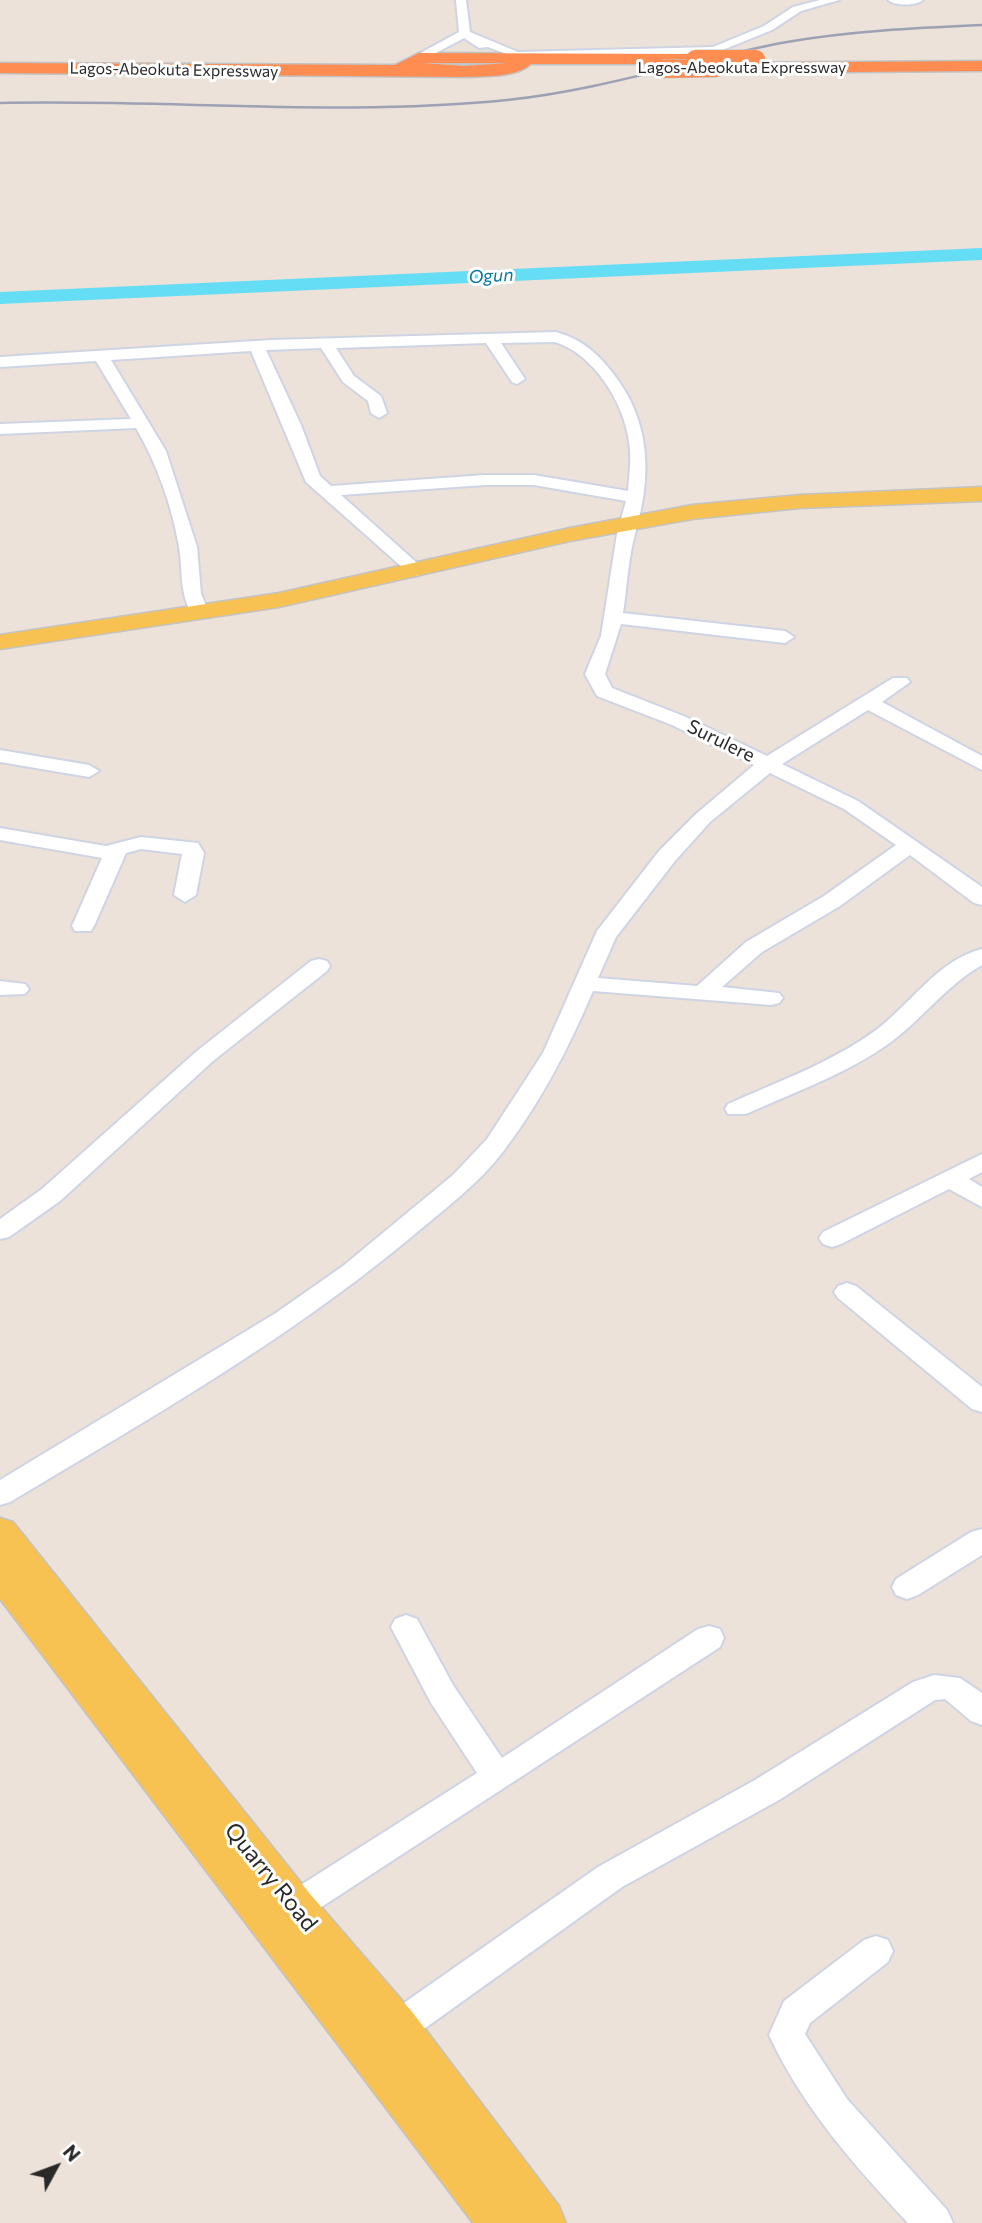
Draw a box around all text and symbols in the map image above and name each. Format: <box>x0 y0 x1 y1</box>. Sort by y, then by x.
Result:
street label: Lagos-Abeokuta Expressway <box>638 58 846 78</box>
street label: Lagos-Abeokuta Expressway <box>69 59 279 81</box>
water label: Ogun <box>468 264 514 288</box>
street label: Surulere <box>684 715 758 767</box>
street label: Quarry Road <box>219 1817 323 1937</box>
north arrow <box>21 2132 91 2202</box>
text: N <box>59 2140 86 2166</box>

